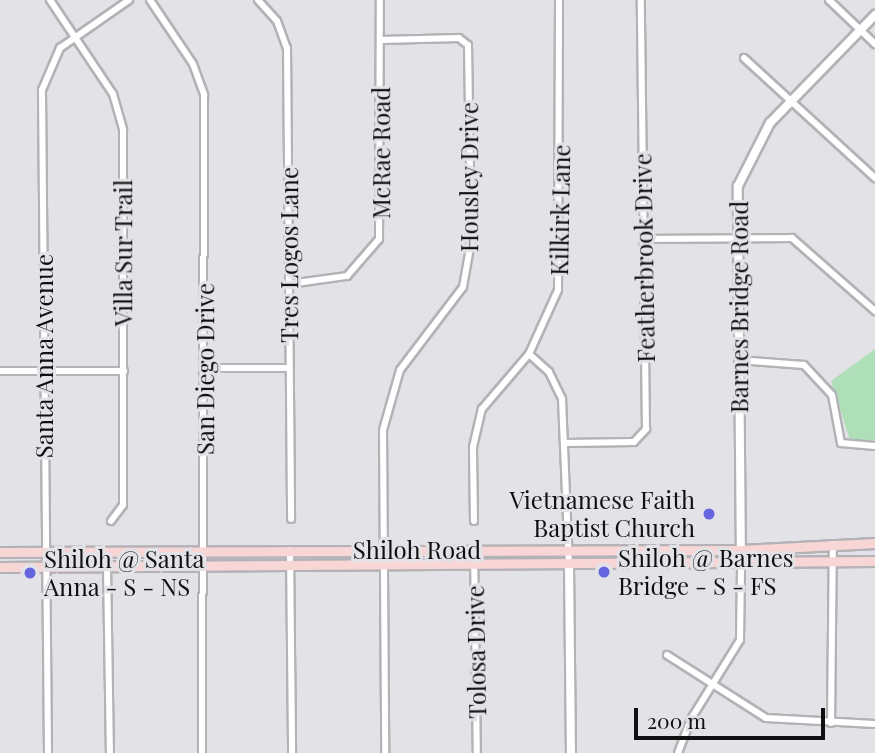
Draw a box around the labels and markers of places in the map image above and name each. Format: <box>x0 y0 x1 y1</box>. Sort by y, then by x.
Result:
place label: Vietnamese Faith Baptist Church <box>509 486 695 542</box>
marker: Vietnamese Faith Baptist Church <box>701 506 717 522</box>
place label: Shiloh @ Barnes Bridge - S - FS <box>618 544 794 600</box>
place label: Shiloh @ Santa Anna - S - NS <box>44 545 204 601</box>
marker: Shiloh @ Barnes Bridge - S - FS <box>596 564 612 580</box>
marker: Shiloh @ Santa Anna - S - NS <box>22 565 38 581</box>

